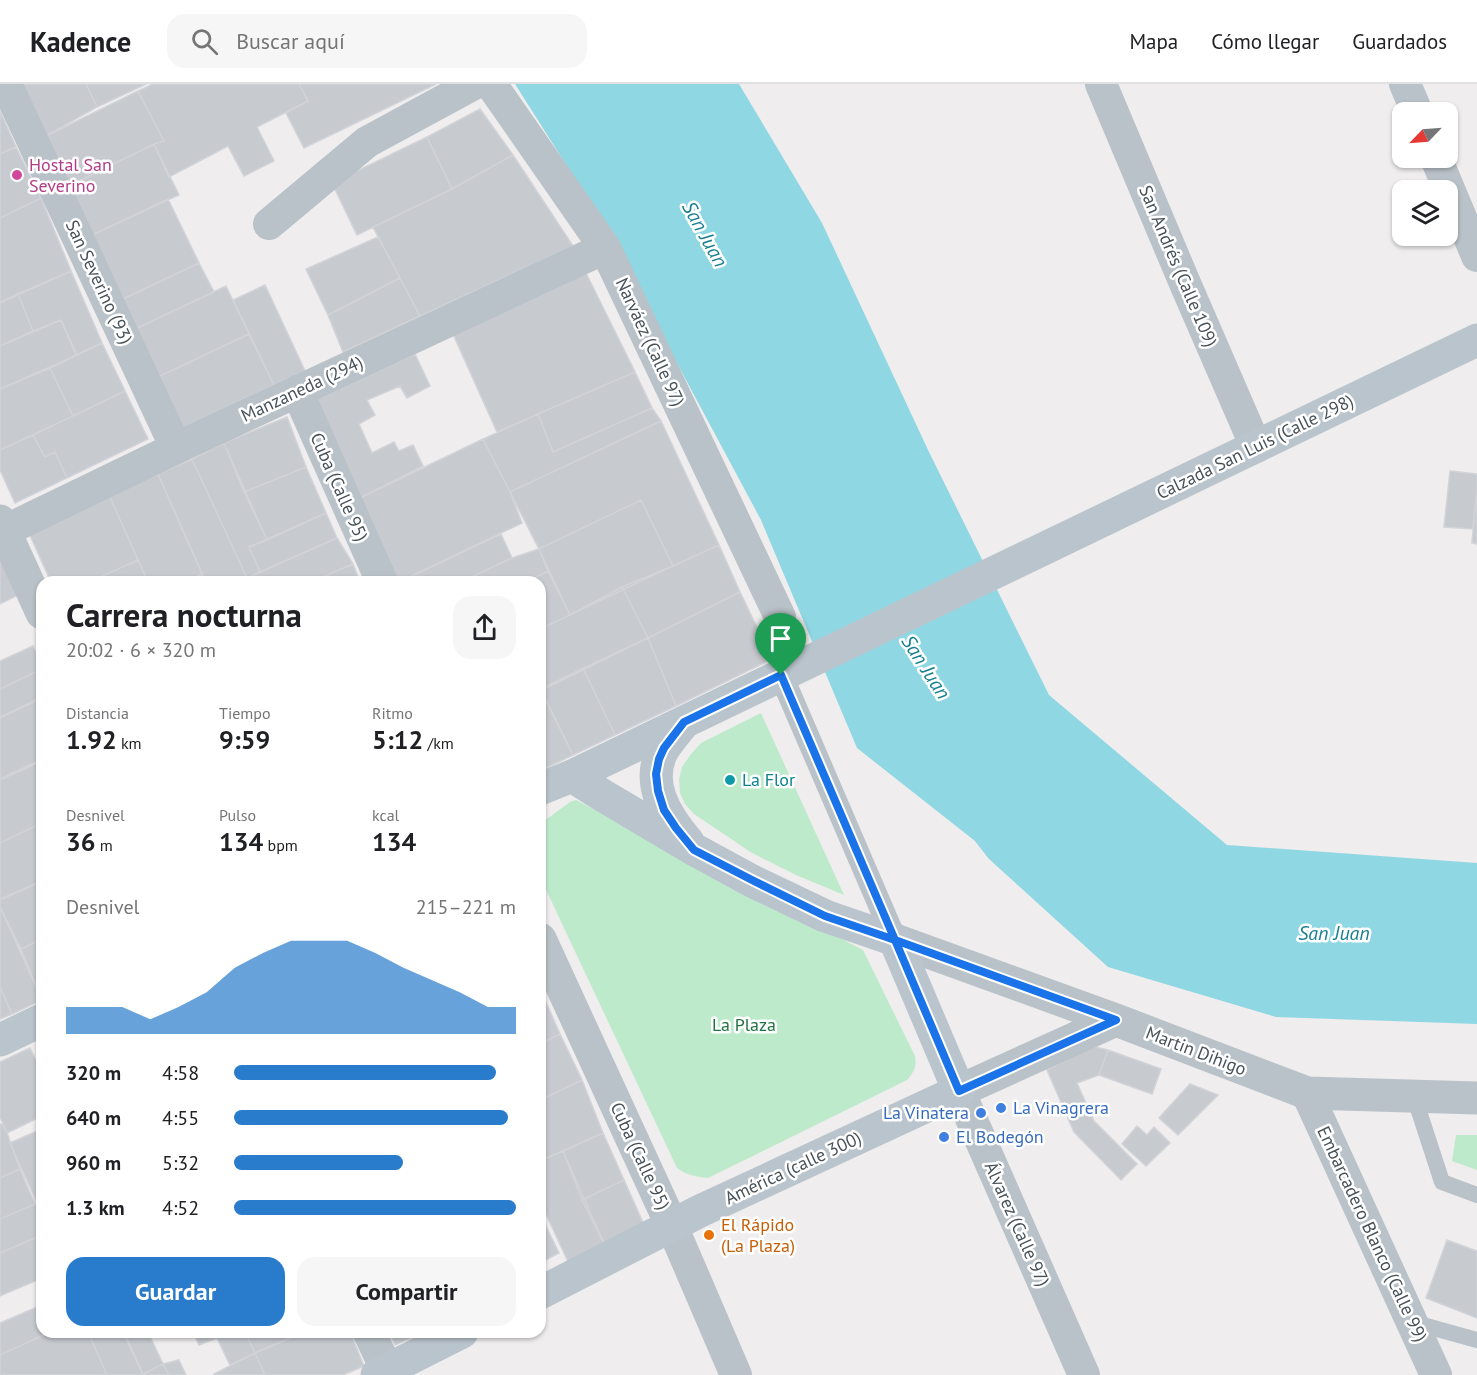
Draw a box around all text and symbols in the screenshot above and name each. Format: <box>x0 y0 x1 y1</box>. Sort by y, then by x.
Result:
search box <box>167 14 587 68</box>
text: Kadence <box>30 23 131 60</box>
icon: search <box>188 25 221 58</box>
text: Buscar aquí <box>236 27 345 55</box>
text: Mapa <box>1129 28 1178 55</box>
text: Cómo llegar <box>1211 28 1319 55</box>
text: Guardados <box>1352 28 1447 55</box>
north arrow <box>1392 102 1458 168</box>
map controls <box>1392 102 1458 246</box>
place label: Hostal San Severino <box>29 153 112 197</box>
marker: Hostal San Severino <box>10 168 24 182</box>
button: layers <box>1392 180 1458 246</box>
street label: San Andrés (Calle 109) <box>1134 182 1223 350</box>
water label: San Juan <box>676 196 734 272</box>
street label: San Severino (93) <box>61 216 138 347</box>
street label: Narváez (Calle 97) <box>611 274 690 410</box>
street label: Manzaneda (294) <box>237 350 366 427</box>
street label: Calzada San Luis (Calle 298) <box>1152 389 1357 504</box>
street label: Cuba (Calle 95) <box>305 429 374 545</box>
text: Carrera nocturna <box>66 593 302 636</box>
button: share <box>453 596 516 659</box>
pin <box>755 613 806 675</box>
icon: arrive <box>764 622 797 655</box>
water label: San Juan <box>896 630 956 704</box>
text: 20:02 · 6 × 320 m <box>66 637 216 663</box>
text: Distancia <box>66 703 129 723</box>
text: Tiempo <box>219 703 271 723</box>
text: Ritmo <box>372 703 413 723</box>
text: 1.92 <box>66 723 117 756</box>
text: 9:59 <box>219 723 270 756</box>
text: 5:12 <box>372 723 423 756</box>
text: km <box>117 733 142 753</box>
text: /km <box>423 733 454 753</box>
place label: La Flor <box>742 768 795 791</box>
marker: La Flor <box>723 773 737 787</box>
text: Desnivel <box>66 805 125 825</box>
text: Pulso <box>219 805 256 825</box>
text: kcal <box>372 805 399 825</box>
text: 36 <box>66 825 95 858</box>
text: 134 <box>219 825 263 858</box>
text: 134 <box>372 825 416 858</box>
text: m <box>95 835 113 855</box>
text: bpm <box>263 835 298 855</box>
text: Desnivel <box>66 894 139 920</box>
text: 215–221 m <box>416 894 516 920</box>
water label: San Juan <box>1298 920 1370 946</box>
park label: La Plaza <box>712 1013 776 1036</box>
street label: Martin Dihigo <box>1143 1021 1250 1080</box>
text: 320 m <box>66 1060 121 1086</box>
text: 4:58 <box>162 1060 199 1086</box>
place label: La Vinagrera <box>1013 1096 1109 1119</box>
street label: Cuba (Calle 95) <box>605 1098 675 1213</box>
place label: La Vinatera <box>883 1101 969 1124</box>
marker: La Vinagrera <box>994 1101 1008 1115</box>
text: 640 m <box>66 1105 121 1131</box>
text: 4:55 <box>162 1105 199 1131</box>
marker: La Vinatera <box>974 1106 988 1120</box>
street label: Embarcadero Blanco (Calle 99) <box>1312 1122 1433 1345</box>
place label: El Bodegón <box>956 1125 1044 1148</box>
street label: América (calle 300) <box>721 1126 865 1209</box>
marker: El Bodegón <box>937 1130 951 1144</box>
text: 960 m <box>66 1150 121 1176</box>
text: 5:32 <box>162 1150 199 1176</box>
street label: Álvarez (Calle 97) <box>980 1158 1055 1290</box>
text: 1.3 km <box>66 1195 125 1221</box>
text: 4:52 <box>162 1195 199 1221</box>
place label: El Rápido (La Plaza) <box>721 1213 795 1257</box>
marker: El Rápido (La Plaza) <box>702 1228 716 1242</box>
button: Guardar <box>66 1257 285 1326</box>
button: Compartir <box>297 1257 516 1326</box>

